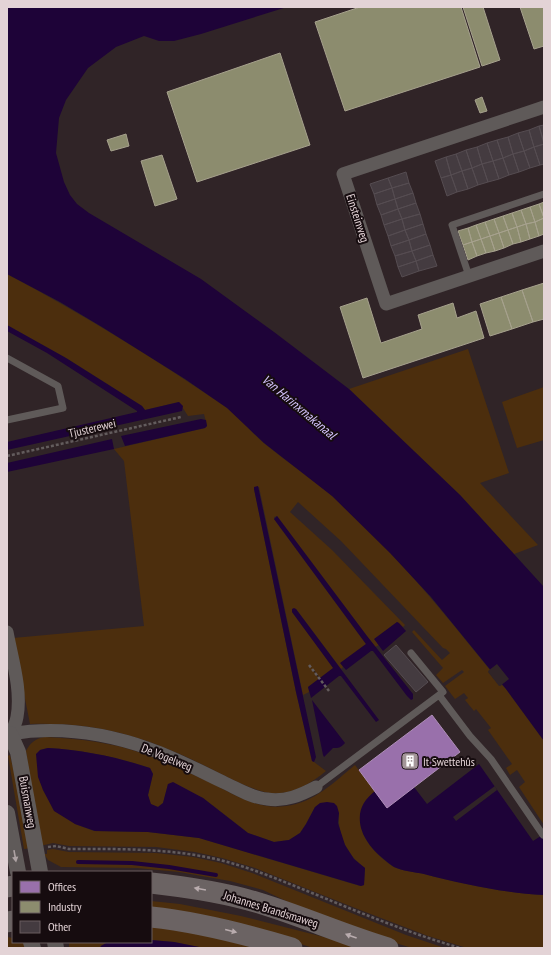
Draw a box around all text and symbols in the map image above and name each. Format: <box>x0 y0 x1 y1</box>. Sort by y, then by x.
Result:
street label: Einsteinweg <box>343 192 373 244</box>
water label: Van Harinxmakanaal <box>258 371 341 444</box>
street label: Tjusterewei <box>67 415 117 441</box>
street label: De Vogelweg <box>139 740 195 774</box>
building icon: It Swettehûs <box>400 751 420 771</box>
place label: It Swettehûs <box>423 754 475 769</box>
street label: Buismanweg <box>16 775 40 829</box>
one-way arrow <box>13 850 19 862</box>
legend <box>12 871 152 943</box>
text: Offices <box>48 879 76 894</box>
one-way arrow <box>194 886 206 892</box>
street label: Johannes Brandsmaweg <box>221 887 320 931</box>
text: Industry <box>48 899 82 914</box>
text: Other <box>48 919 72 934</box>
one-way arrow <box>225 928 237 934</box>
one-way arrow <box>345 932 357 938</box>

